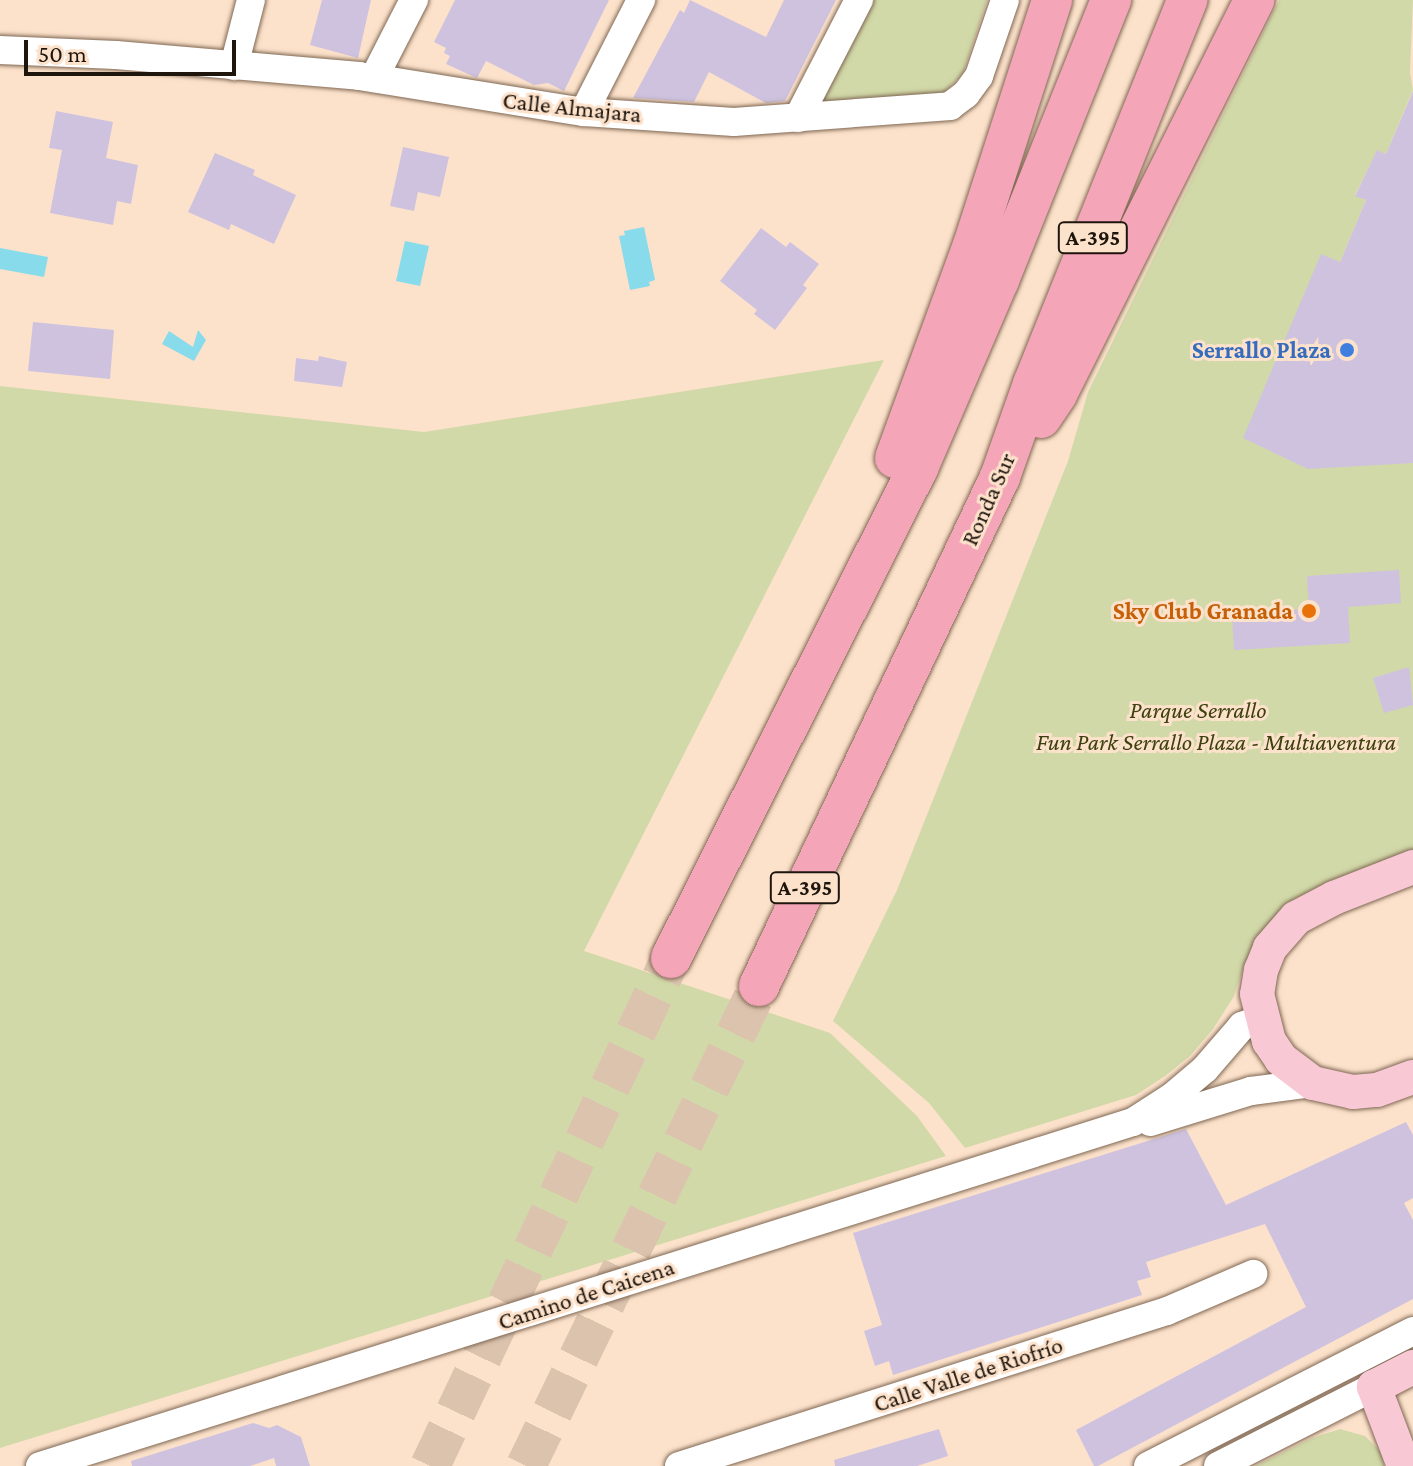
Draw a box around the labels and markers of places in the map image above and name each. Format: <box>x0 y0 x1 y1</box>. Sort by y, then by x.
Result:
place label: Serrallo Plaza <box>1192 336 1331 364</box>
marker: Serrallo Plaza <box>1338 341 1356 359</box>
place label: Sky Club Granada <box>1113 597 1293 625</box>
marker: Sky Club Granada <box>1300 602 1318 620</box>

